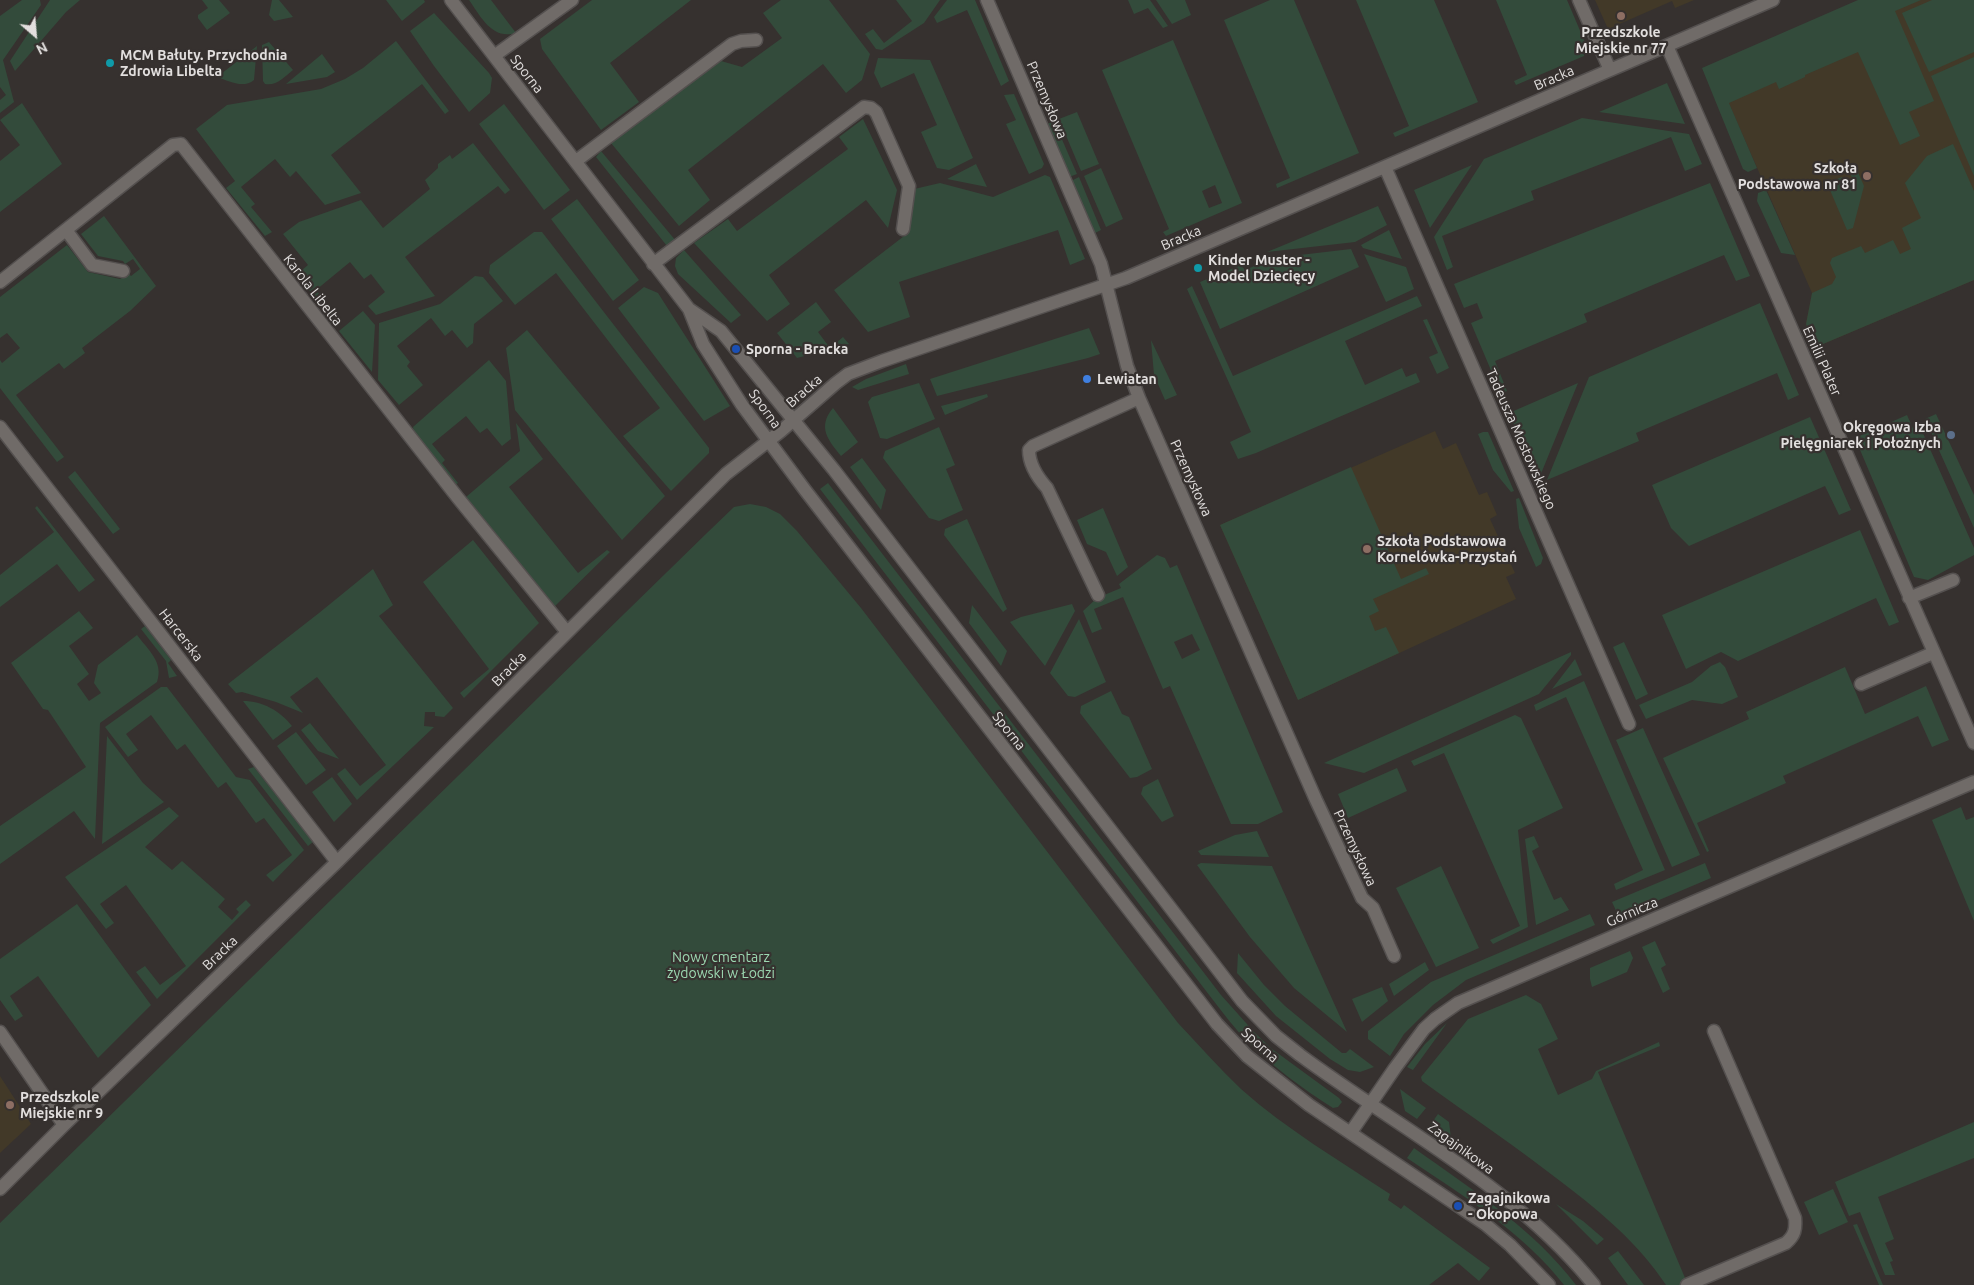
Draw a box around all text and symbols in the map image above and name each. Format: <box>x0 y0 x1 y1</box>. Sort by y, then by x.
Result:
north arrow <box>10 10 60 60</box>
marker: Przedszkole Miejskie nr 77 <box>1615 10 1627 22</box>
place label: Przedszkole Miejskie nr 77 <box>1575 24 1667 56</box>
text: N <box>34 39 50 58</box>
place label: MCM Bałuty. Przychodnia Zdrowia Libelta <box>120 47 287 80</box>
street label: Sporna <box>507 51 547 97</box>
marker: MCM Bałuty. Przychodnia Zdrowia Libelta <box>104 57 116 69</box>
street label: Przemysłowa <box>1023 59 1071 141</box>
street label: Bracka <box>1531 62 1577 94</box>
place label: Szkoła Podstawowa nr 81 <box>1738 160 1857 192</box>
marker: Szkoła Podstawowa nr 81 <box>1861 170 1873 182</box>
street label: Bracka <box>1158 222 1204 254</box>
street label: Karola Libelta <box>280 251 346 329</box>
place label: Kinder Muster - Model Dziecięcy <box>1208 252 1315 284</box>
marker: Kinder Muster - Model Dziecięcy <box>1192 262 1204 274</box>
street label: Emilii Plater <box>1799 323 1845 399</box>
place label: Sporna - Bracka <box>746 341 848 357</box>
marker: Sporna - Bracka <box>730 343 742 355</box>
street label: Tadeusza Mostowskiego <box>1482 366 1560 512</box>
street label: Bracka <box>783 371 825 411</box>
place label: Lewiatan <box>1097 371 1157 387</box>
marker: Lewiatan <box>1081 373 1093 385</box>
street label: Sporna <box>745 386 785 432</box>
place label: Okręgowa Izba Pielęgniarek i Położnych <box>1781 419 1941 452</box>
marker: Okręgowa Izba Pielęgniarek i Położnych <box>1945 429 1957 441</box>
street label: Przemysłowa <box>1167 437 1215 519</box>
place label: Szkoła Podstawowa Kornelówka-Przystań <box>1377 533 1517 566</box>
marker: Szkoła Podstawowa Kornelówka-Przystań <box>1361 543 1373 555</box>
street label: Harcerska <box>155 605 207 665</box>
street label: Bracka <box>488 648 530 690</box>
street label: Sporna <box>989 708 1029 754</box>
street label: Przemysłowa <box>1330 807 1380 889</box>
street label: Górnicza <box>1604 894 1660 930</box>
street label: Bracka <box>199 932 241 974</box>
park label: Nowy cmentarz żydowski w Łodzi <box>667 949 775 982</box>
street label: Sporna <box>1238 1024 1282 1066</box>
place label: Przedszkole Miejskie nr 9 <box>20 1089 103 1122</box>
marker: Przedszkole Miejskie nr 9 <box>4 1099 16 1111</box>
street label: Zagajnikowa <box>1424 1118 1498 1178</box>
place label: Zagajnikowa - Okopowa <box>1468 1190 1550 1222</box>
marker: Zagajnikowa - Okopowa <box>1452 1200 1464 1212</box>

